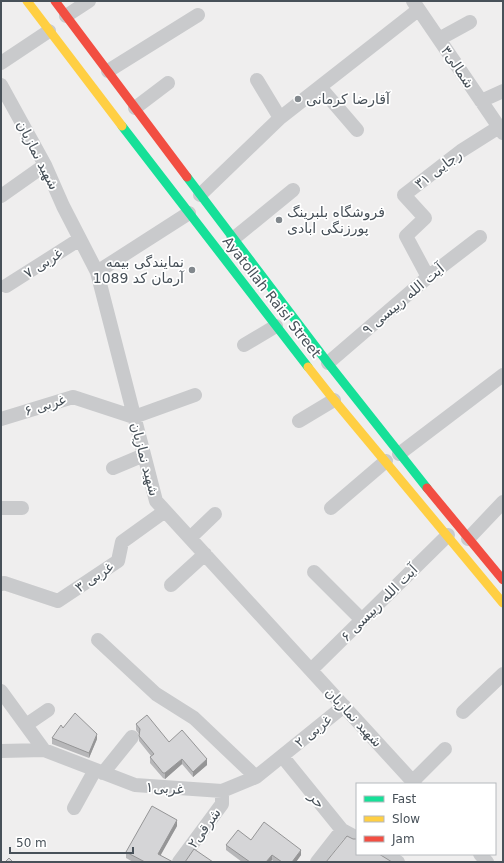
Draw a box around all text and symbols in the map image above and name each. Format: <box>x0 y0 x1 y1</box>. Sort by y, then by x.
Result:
street label: شمالی۳ <box>438 43 478 91</box>
place label: آقارضا کرمانی <box>306 91 391 108</box>
marker: آقارضا کرمانی <box>293 94 303 104</box>
street label: شهید نمازیان <box>13 118 62 193</box>
street label: رجایی ۳۱ <box>411 146 465 193</box>
place label: فروشگاه بلبرینگ پورزنگی ابادی <box>287 204 385 237</box>
marker: فروشگاه بلبرینگ پورزنگی ابادی <box>274 215 284 225</box>
street label: Ayatollah Raisi Street <box>220 233 325 361</box>
street label: غربی ۷ <box>21 245 66 282</box>
place label: نمایندگی بیمه آرمان کد 1089 <box>93 254 185 287</box>
street label: آیت الله رییسی ۹ <box>359 259 449 339</box>
marker: نمایندگی بیمه آرمان کد 1089 <box>187 265 197 275</box>
street label: غربی ۶ <box>22 391 68 420</box>
street label: شهید نمازیان <box>127 420 163 498</box>
street label: غربی ۳ <box>72 558 117 596</box>
street label: آیت الله رییسی ۶ <box>337 561 422 645</box>
street label: شهید نمازیان <box>322 684 386 751</box>
street label: غربی ۲ <box>291 711 335 751</box>
street label: غربی۱ <box>145 779 185 798</box>
legend <box>356 783 496 855</box>
street label: حر <box>304 788 328 812</box>
text: Fast <box>392 792 416 806</box>
street label: شرقی۲ <box>184 805 225 852</box>
text: Slow <box>392 812 420 826</box>
scale bar <box>10 829 133 855</box>
text: Jam <box>391 832 415 846</box>
text: 50 m <box>16 836 47 850</box>

